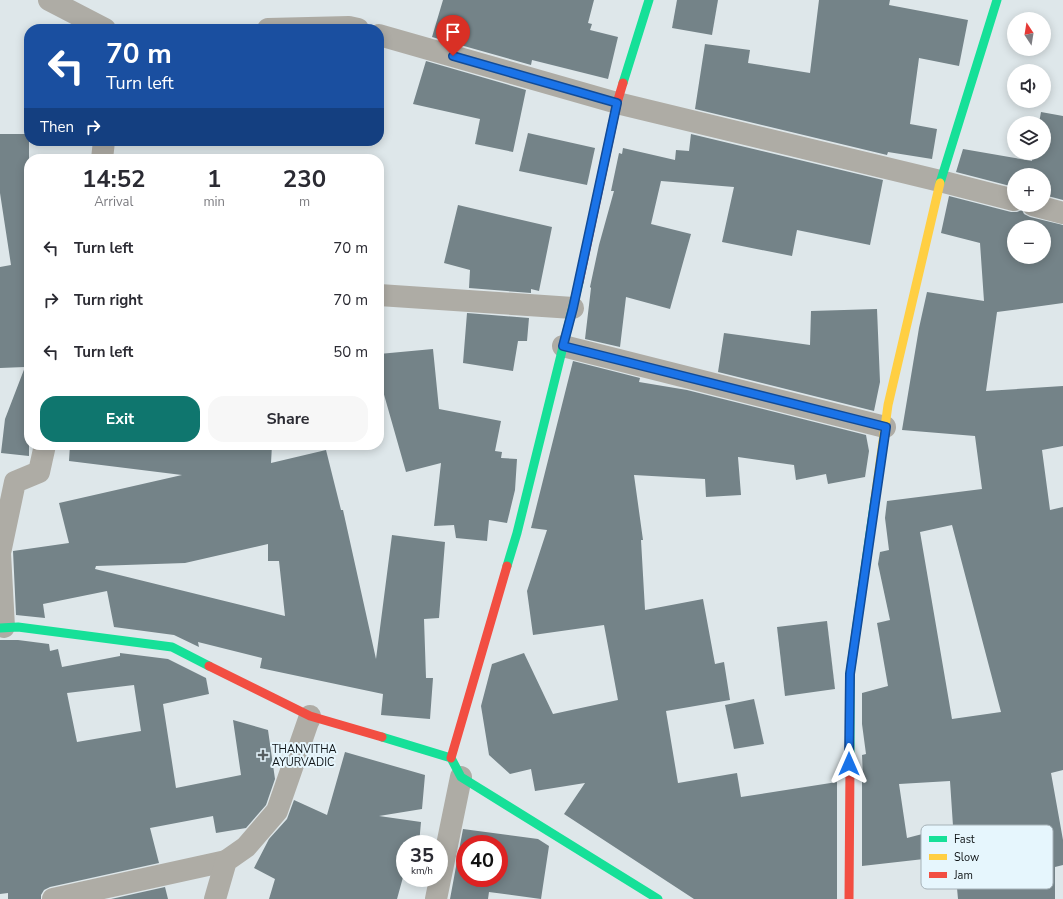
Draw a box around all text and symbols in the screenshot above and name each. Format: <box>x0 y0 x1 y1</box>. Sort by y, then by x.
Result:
north arrow <box>1007 12 1051 56</box>
map controls <box>1007 12 1051 264</box>
pin <box>436 15 470 56</box>
icon: arrive <box>442 21 464 43</box>
text: 70 m <box>106 35 172 73</box>
icon: left <box>40 40 92 92</box>
button: sound <box>1007 64 1051 108</box>
text: Turn left <box>106 71 174 95</box>
icon: right <box>82 116 104 138</box>
button: layers <box>1007 116 1051 160</box>
text: Then <box>40 117 74 137</box>
text: 14:52 <box>82 163 145 195</box>
text: 1 <box>207 163 221 195</box>
text: 230 <box>283 163 326 195</box>
button: + <box>1007 168 1051 212</box>
text: Arrival <box>94 193 133 211</box>
text: min <box>203 193 225 211</box>
text: m <box>299 193 310 211</box>
button: − <box>1007 220 1051 264</box>
icon: left <box>40 237 62 259</box>
text: Turn left <box>74 238 133 258</box>
text: 70 m <box>333 238 368 258</box>
icon: right <box>40 289 62 311</box>
text: Turn right <box>74 290 143 310</box>
text: 70 m <box>333 290 368 310</box>
icon: left <box>40 341 62 363</box>
text: Turn left <box>74 342 133 362</box>
text: 50 m <box>333 342 368 362</box>
button: Exit <box>40 396 200 442</box>
button: Share <box>208 396 368 442</box>
place label: THANVITHA AYURVADIC <box>272 742 337 770</box>
position arrow <box>828 743 870 785</box>
marker: THANVITHA AYURVADIC <box>257 749 269 761</box>
legend <box>921 825 1053 889</box>
text: Fast <box>954 832 975 847</box>
speed limit sign: 40 <box>456 835 508 887</box>
text: 35 <box>410 842 434 869</box>
text: Slow <box>954 850 979 865</box>
text: km/h <box>411 864 433 878</box>
text: Jam <box>953 868 973 883</box>

